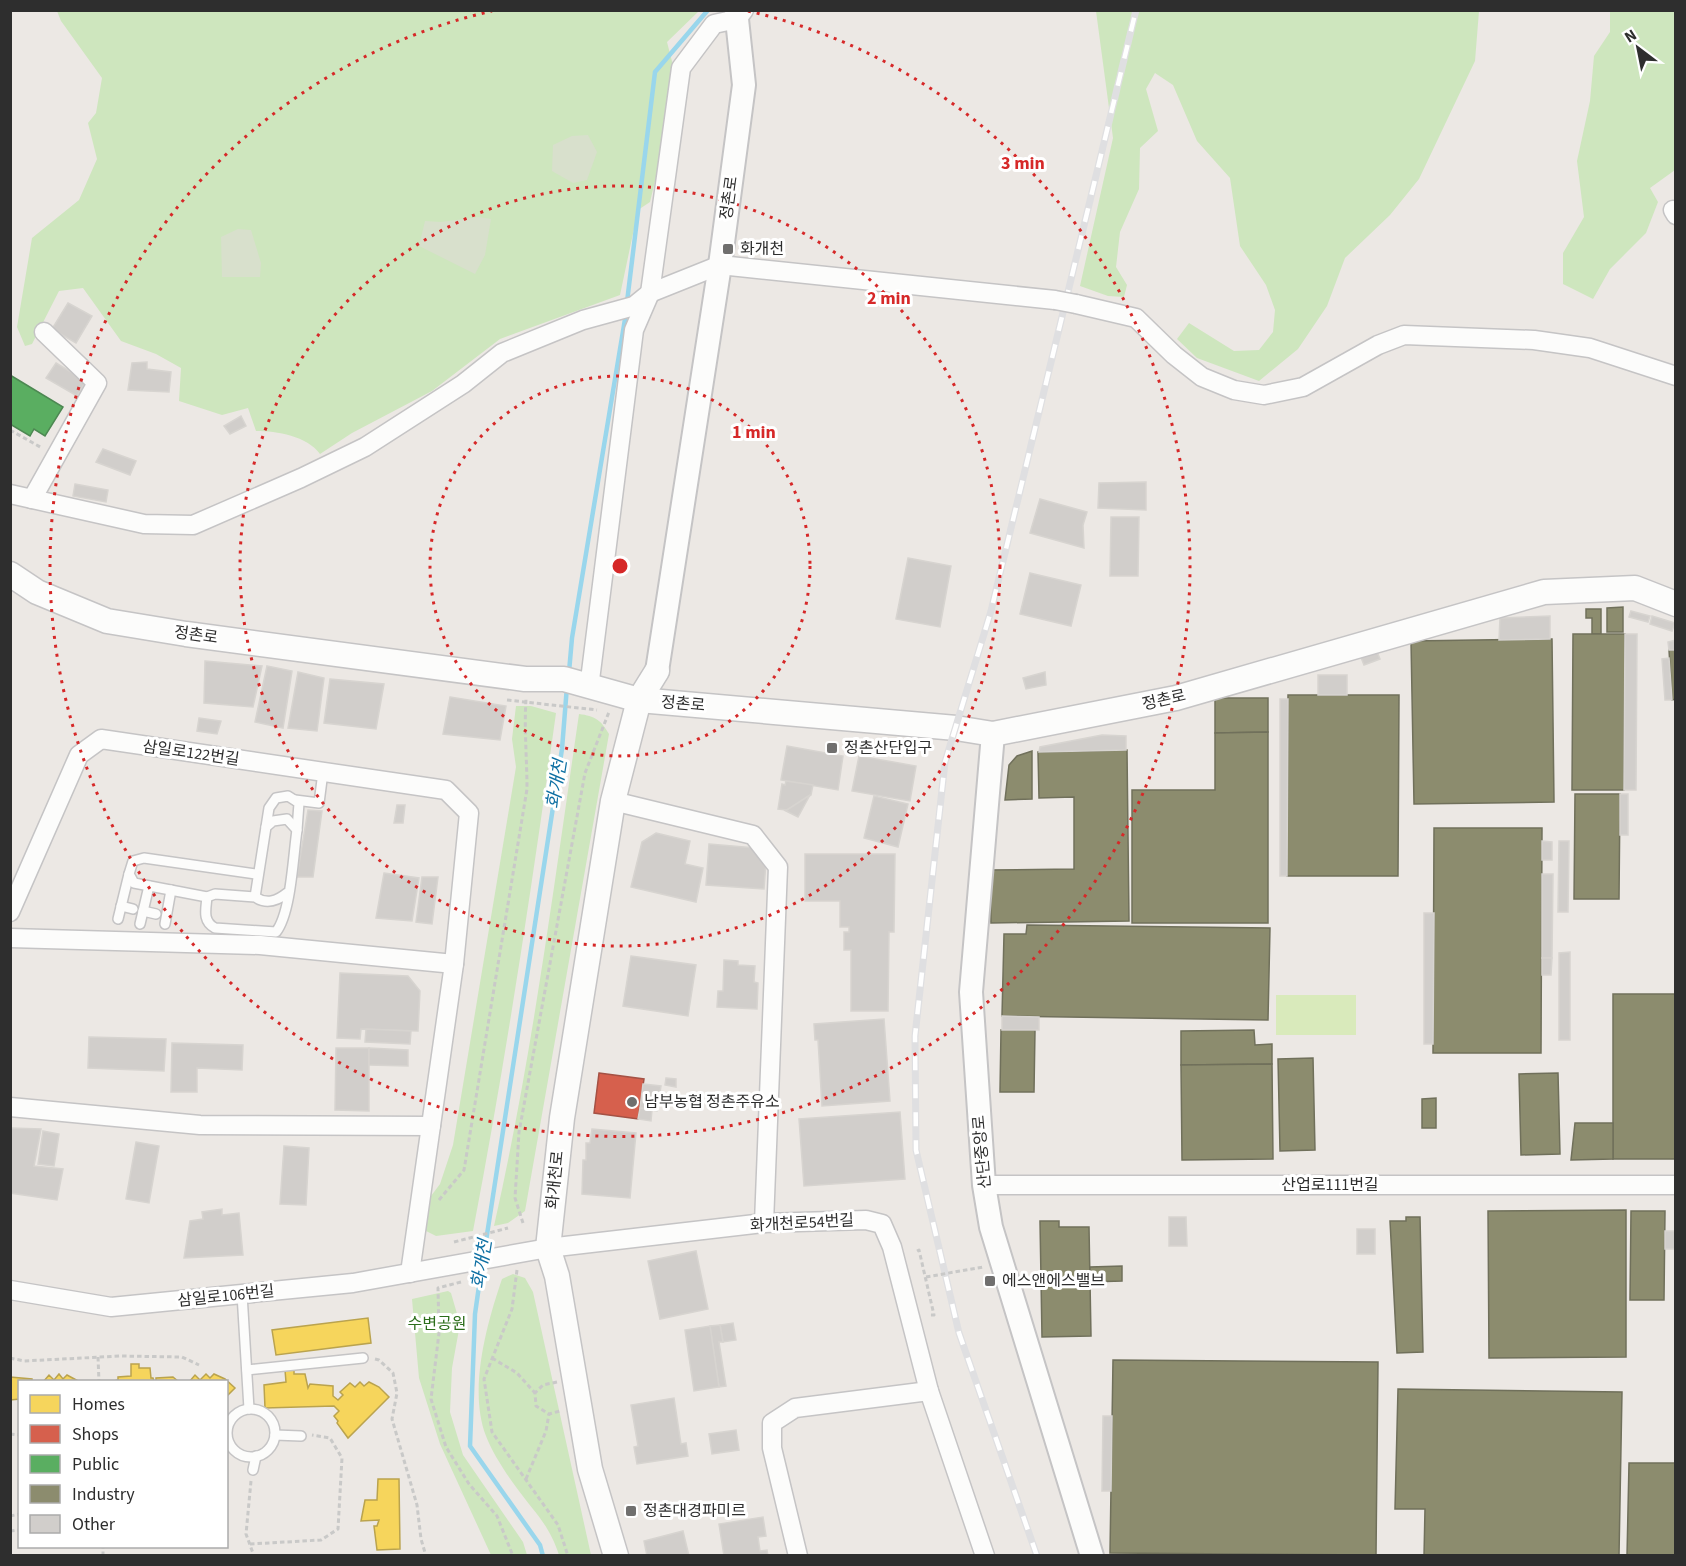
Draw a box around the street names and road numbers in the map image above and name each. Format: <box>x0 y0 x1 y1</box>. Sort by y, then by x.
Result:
street label: 정촌로 <box>715 174 743 221</box>
street label: 정촌로 <box>173 621 220 649</box>
street label: 정촌로 <box>1140 684 1188 716</box>
street label: 정촌로 <box>660 691 706 717</box>
street label: 삼일로122번길 <box>141 735 241 771</box>
street label: 산단중앙로 <box>968 1114 996 1190</box>
street label: 화개천로 <box>541 1149 569 1210</box>
street label: 산업로111번길 <box>1281 1174 1379 1196</box>
street label: 화개천로54번길 <box>749 1209 855 1237</box>
street label: 삼일로106번길 <box>176 1280 276 1312</box>

